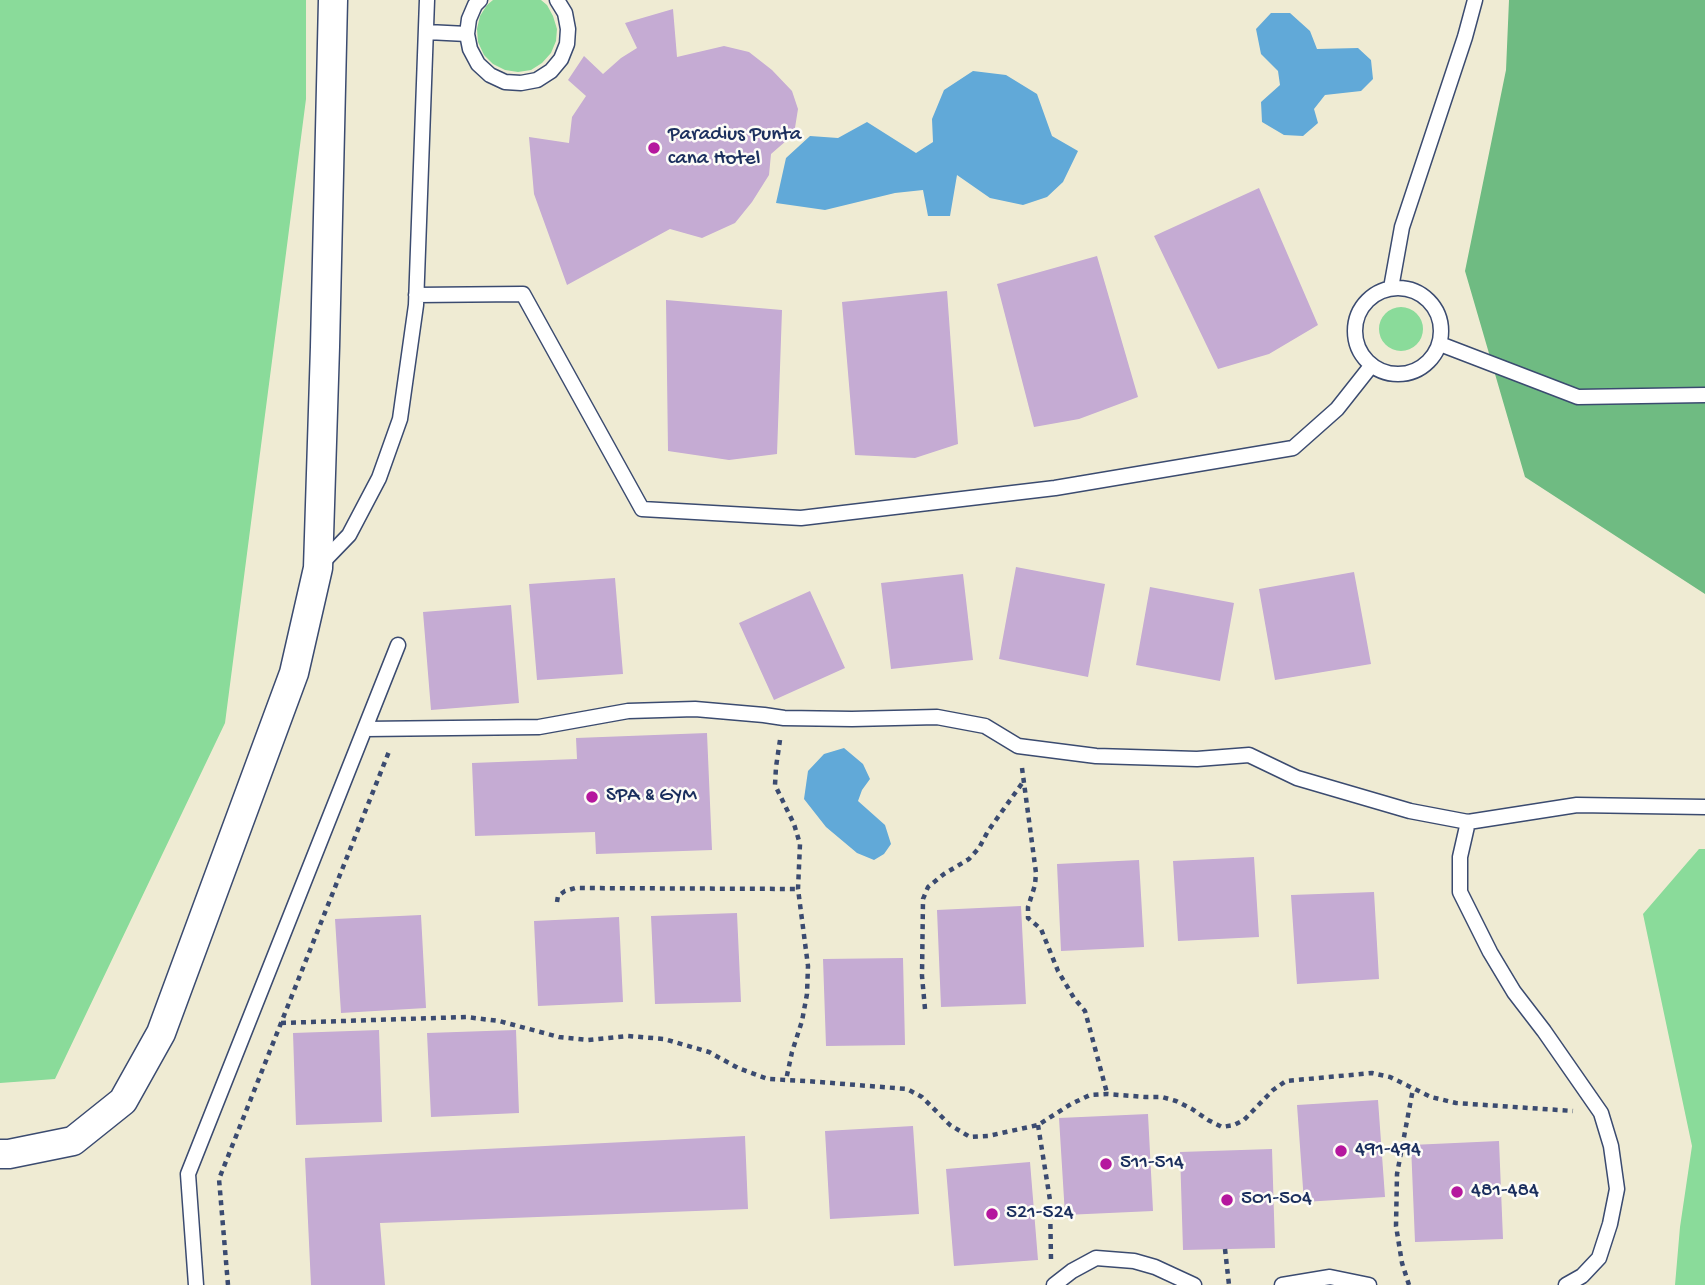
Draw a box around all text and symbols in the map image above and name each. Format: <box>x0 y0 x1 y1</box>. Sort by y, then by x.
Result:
place label: Paradius Punta cana Hotel <box>668 123 801 173</box>
marker: Paradius Punta cana Hotel <box>646 140 662 156</box>
place label: SPA & GYM <box>606 784 697 810</box>
marker: SPA & GYM <box>584 789 600 805</box>
place label: 491-494 <box>1355 1138 1421 1164</box>
marker: 491-494 <box>1333 1143 1349 1159</box>
place label: 511-514 <box>1120 1151 1184 1177</box>
marker: 511-514 <box>1098 1156 1114 1172</box>
place label: 481-484 <box>1471 1179 1539 1205</box>
marker: 481-484 <box>1449 1184 1465 1200</box>
place label: 501-504 <box>1241 1187 1312 1213</box>
marker: 501-504 <box>1219 1192 1235 1208</box>
place label: 521-524 <box>1006 1201 1074 1227</box>
marker: 521-524 <box>984 1206 1000 1222</box>

